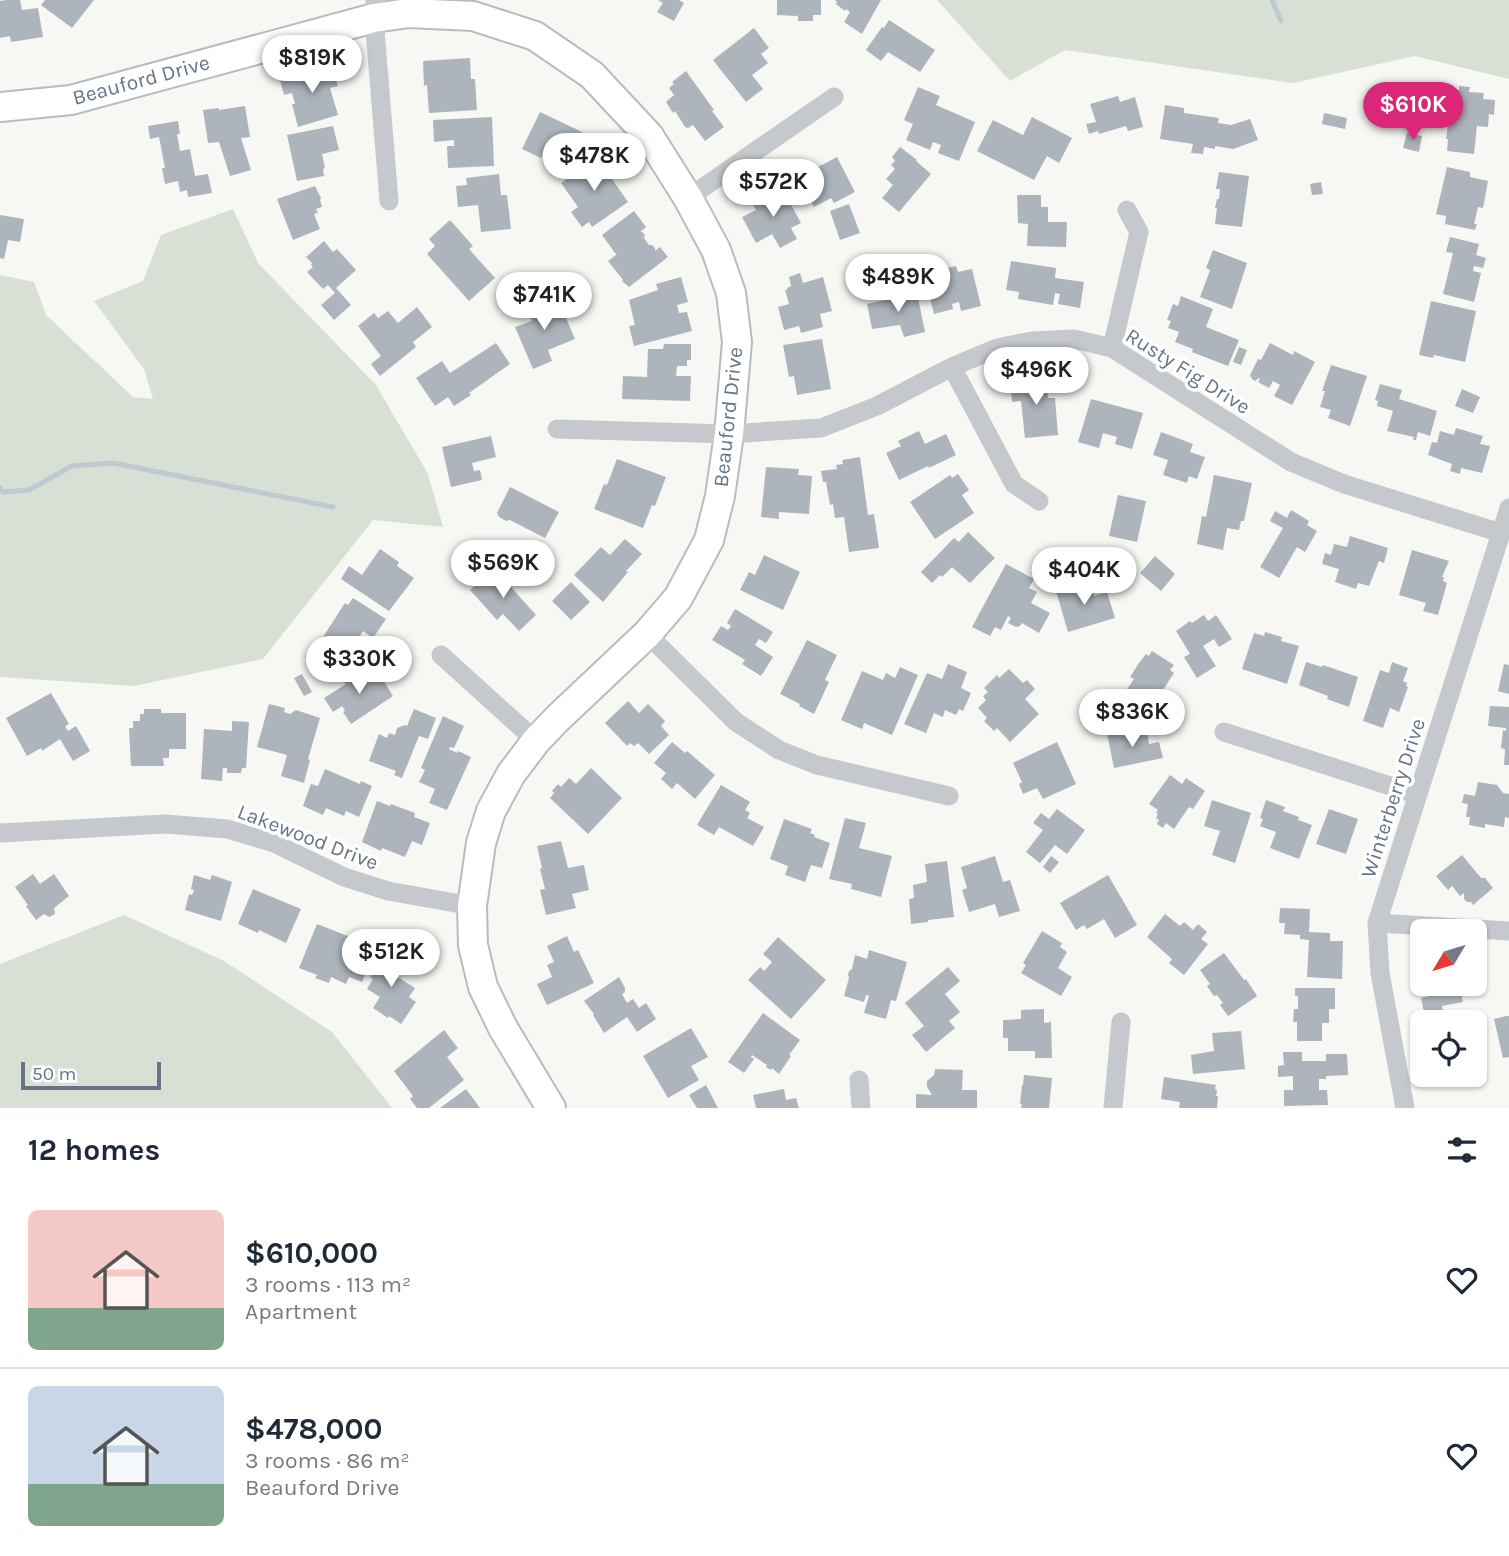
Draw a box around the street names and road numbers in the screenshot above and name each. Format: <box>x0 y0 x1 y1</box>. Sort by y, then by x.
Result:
street label: Beauford Drive <box>70 50 212 110</box>
street label: Rusty Fig Drive <box>1121 323 1255 419</box>
street label: Beauford Drive <box>709 346 747 488</box>
street label: Winterberry Drive <box>1356 715 1430 881</box>
street label: Lakewood Drive <box>234 799 382 875</box>

